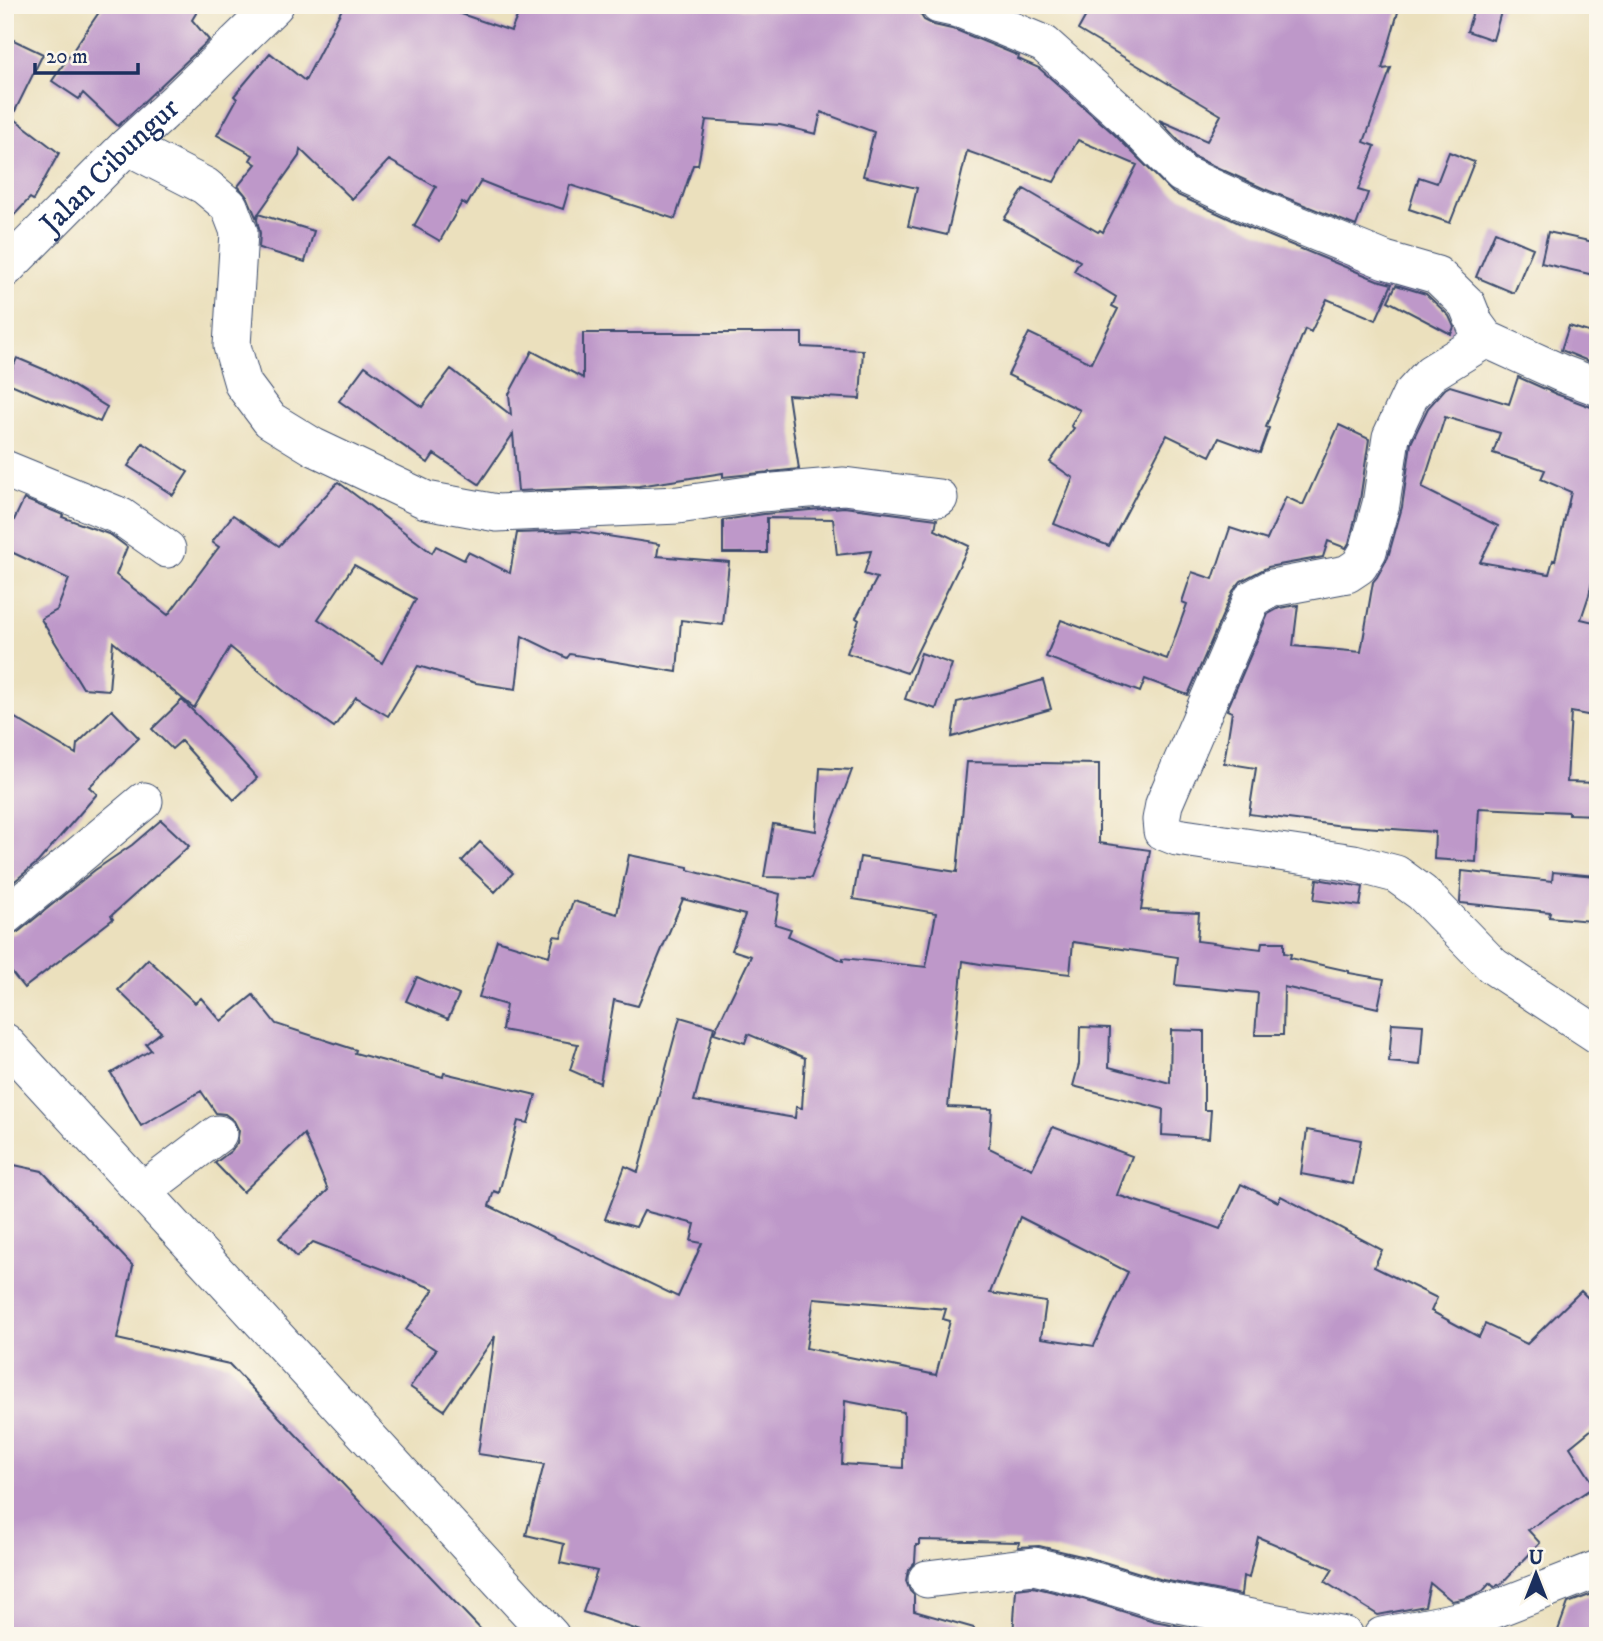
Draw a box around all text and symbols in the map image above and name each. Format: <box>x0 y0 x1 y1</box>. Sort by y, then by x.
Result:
scale bar <box>35 32 138 76</box>
text: 20 m <box>46 44 88 70</box>
street label: Jalan Cibungur <box>31 90 187 245</box>
north arrow <box>1502 1540 1572 1610</box>
text: U <box>1529 1547 1544 1570</box>

